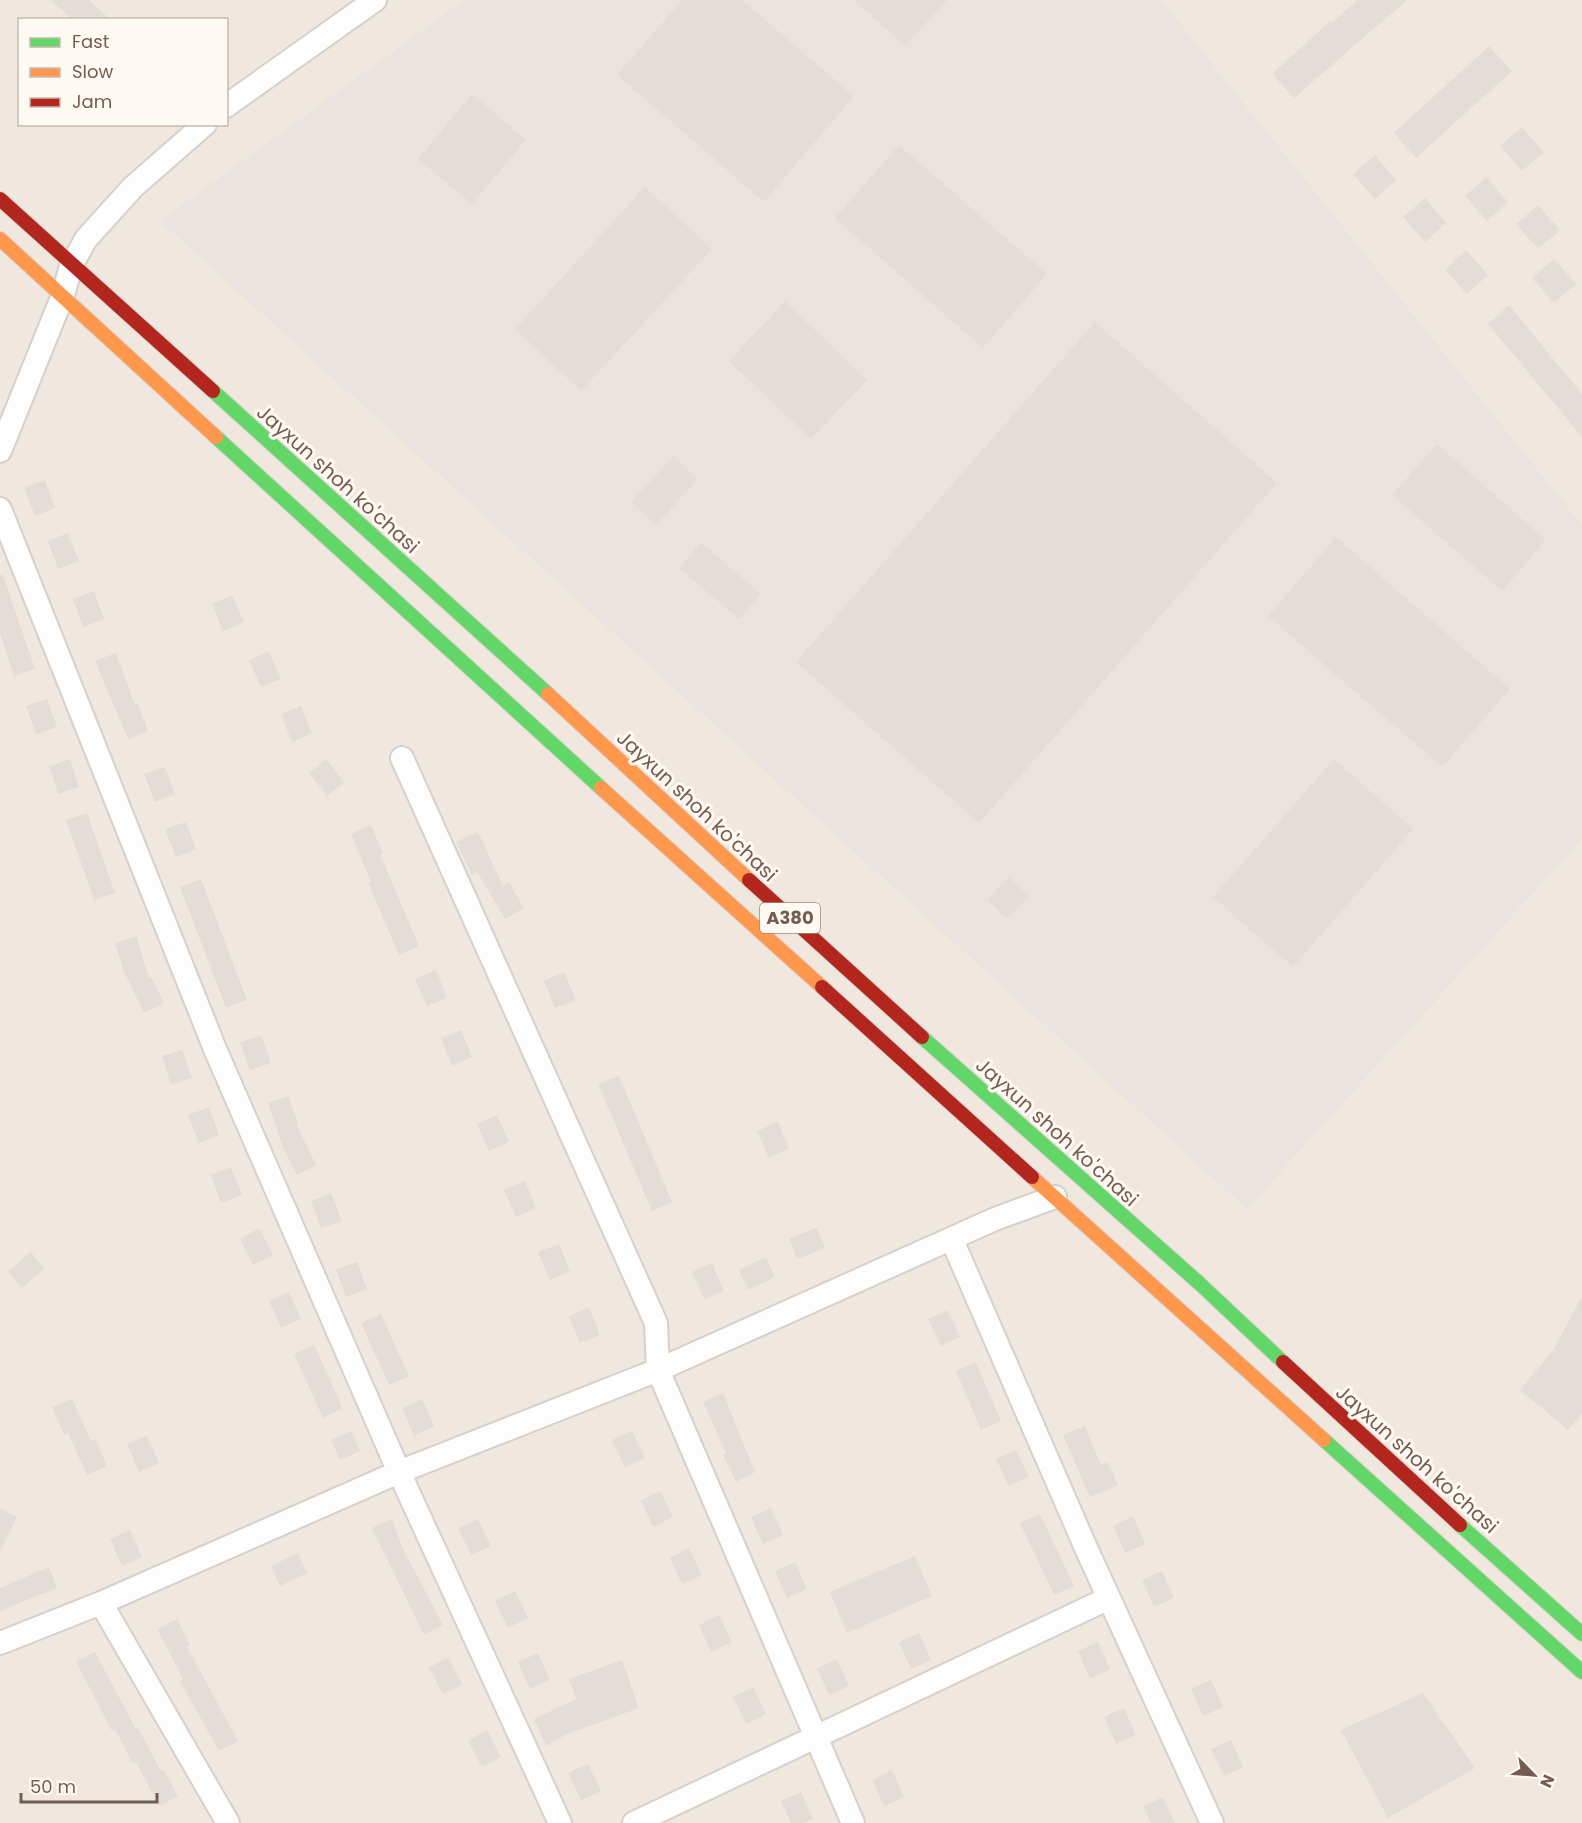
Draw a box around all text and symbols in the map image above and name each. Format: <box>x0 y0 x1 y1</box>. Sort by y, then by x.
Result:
legend <box>18 18 228 126</box>
text: Fast <box>72 29 109 54</box>
text: Slow <box>72 59 114 84</box>
text: Jam <box>72 89 112 114</box>
street label: Jayxun shoh ko'chasi <box>251 398 425 560</box>
street label: Jayxun shoh ko'chasi <box>611 724 783 888</box>
road number: A380 <box>760 903 820 933</box>
street label: Jayxun shoh ko'chasi <box>970 1051 1144 1213</box>
street label: Jayxun shoh ko'chasi <box>1330 1378 1504 1540</box>
north arrow <box>1504 1745 1564 1805</box>
scale bar <box>21 1766 158 1804</box>
text: N <box>1534 1771 1560 1791</box>
text: 50 m <box>30 1774 76 1799</box>

